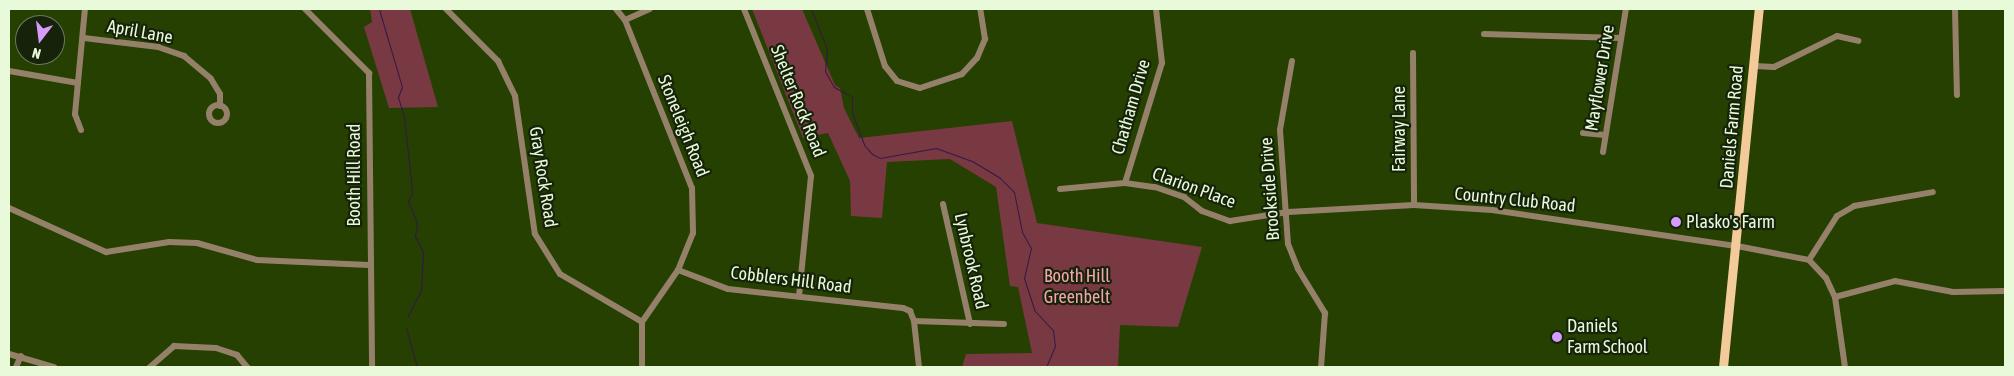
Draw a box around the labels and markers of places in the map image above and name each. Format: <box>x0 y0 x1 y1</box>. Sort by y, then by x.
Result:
place label: Plasko's Farm <box>1686 211 1775 233</box>
marker: Plasko's Farm <box>1670 216 1682 228</box>
place label: Daniels Farm School <box>1567 316 1648 358</box>
marker: Daniels Farm School <box>1551 331 1563 343</box>

